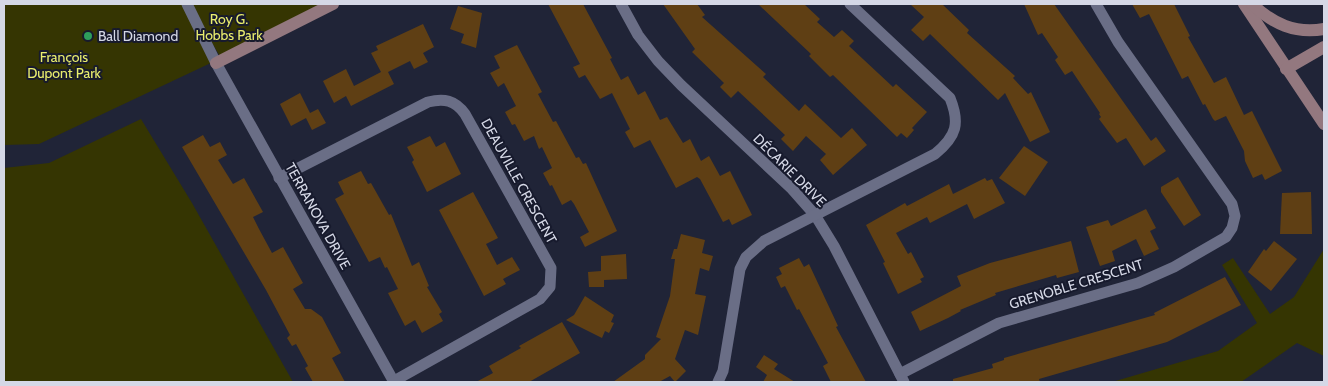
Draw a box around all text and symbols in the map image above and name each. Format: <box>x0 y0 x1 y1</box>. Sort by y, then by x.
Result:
park label: Roy G. Hobbs Park <box>195 10 263 44</box>
place label: Ball Diamond <box>98 27 178 45</box>
marker: Ball Diamond <box>82 30 94 42</box>
park label: François Dupont Park <box>27 48 102 82</box>
street label: DEAUVILLE CRESCENT <box>477 115 561 247</box>
street label: DÉCARIE DRIVE <box>750 130 831 211</box>
street label: TERRANOVA DRIVE <box>281 159 355 273</box>
street label: GRENOBLE CRESCENT <box>1007 255 1146 313</box>

